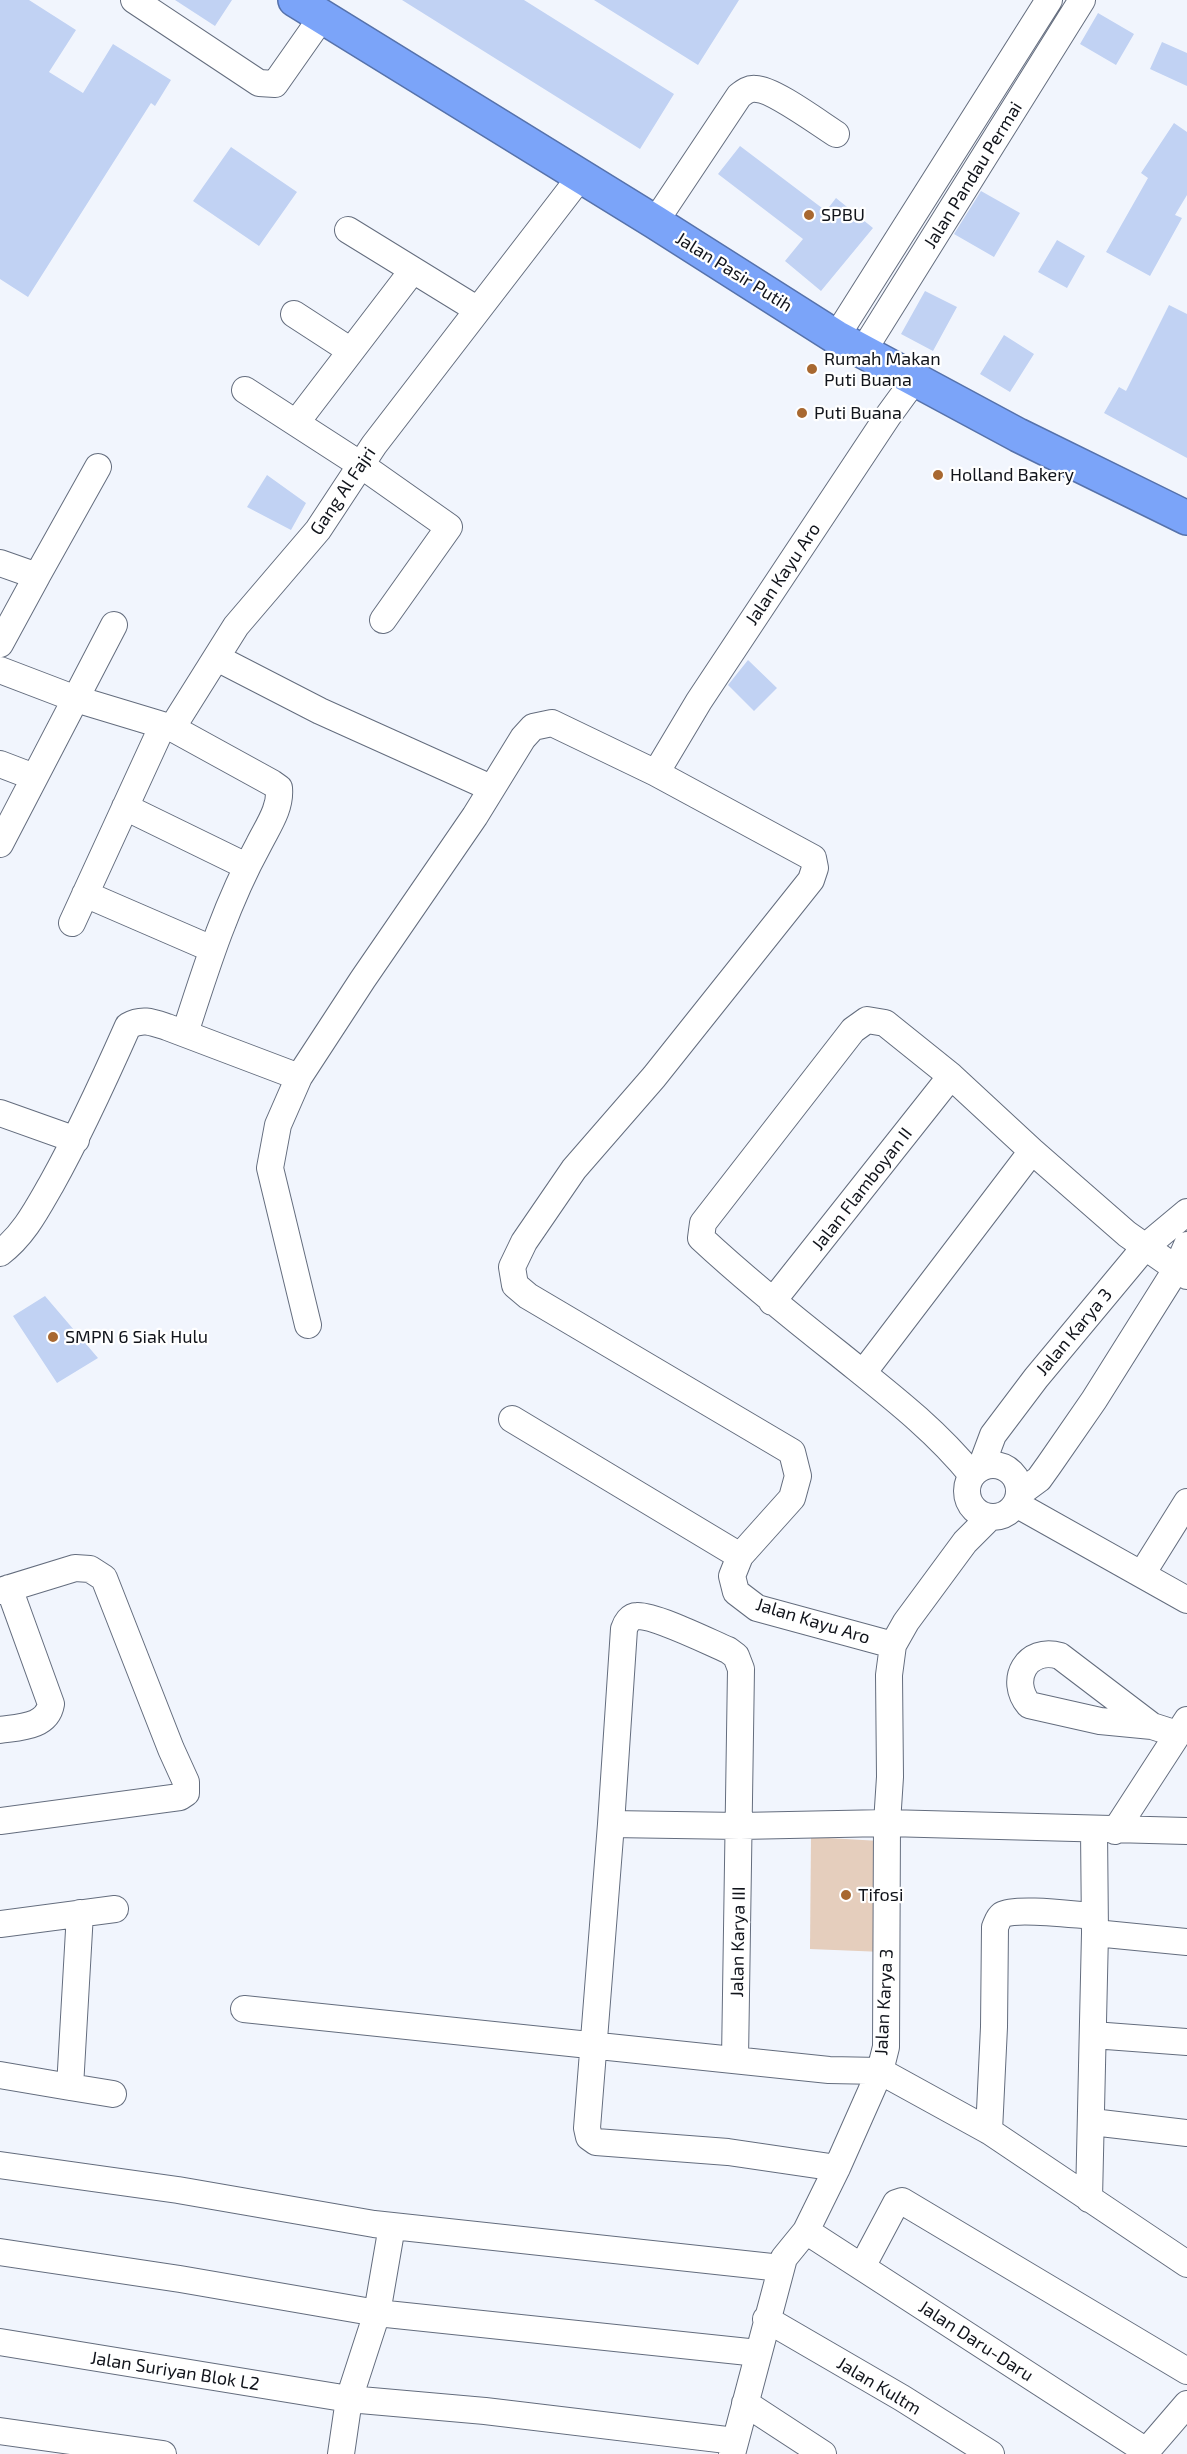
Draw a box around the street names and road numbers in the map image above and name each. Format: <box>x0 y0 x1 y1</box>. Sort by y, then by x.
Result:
street label: Jalan Pandau Permai <box>919 98 1027 252</box>
street label: Jalan Pasir Putih <box>672 227 796 317</box>
street label: Gang Al Fajri <box>306 443 380 539</box>
street label: Jalan Kayu Aro <box>741 519 825 629</box>
street label: Jalan Flamboyan II <box>807 1123 917 1255</box>
street label: Jalan Karya 3 <box>1031 1284 1117 1380</box>
street label: Jalan Kayu Aro <box>753 1593 873 1649</box>
street label: Jalan Karya III <box>726 1886 750 1998</box>
street label: Jalan Karya 3 <box>870 1948 898 2056</box>
street label: Jalan Daru-Daru <box>915 2296 1037 2386</box>
street label: Jalan Suriyan Blok L2 <box>89 2347 261 2395</box>
street label: Jalan Kultm <box>833 2352 925 2420</box>

